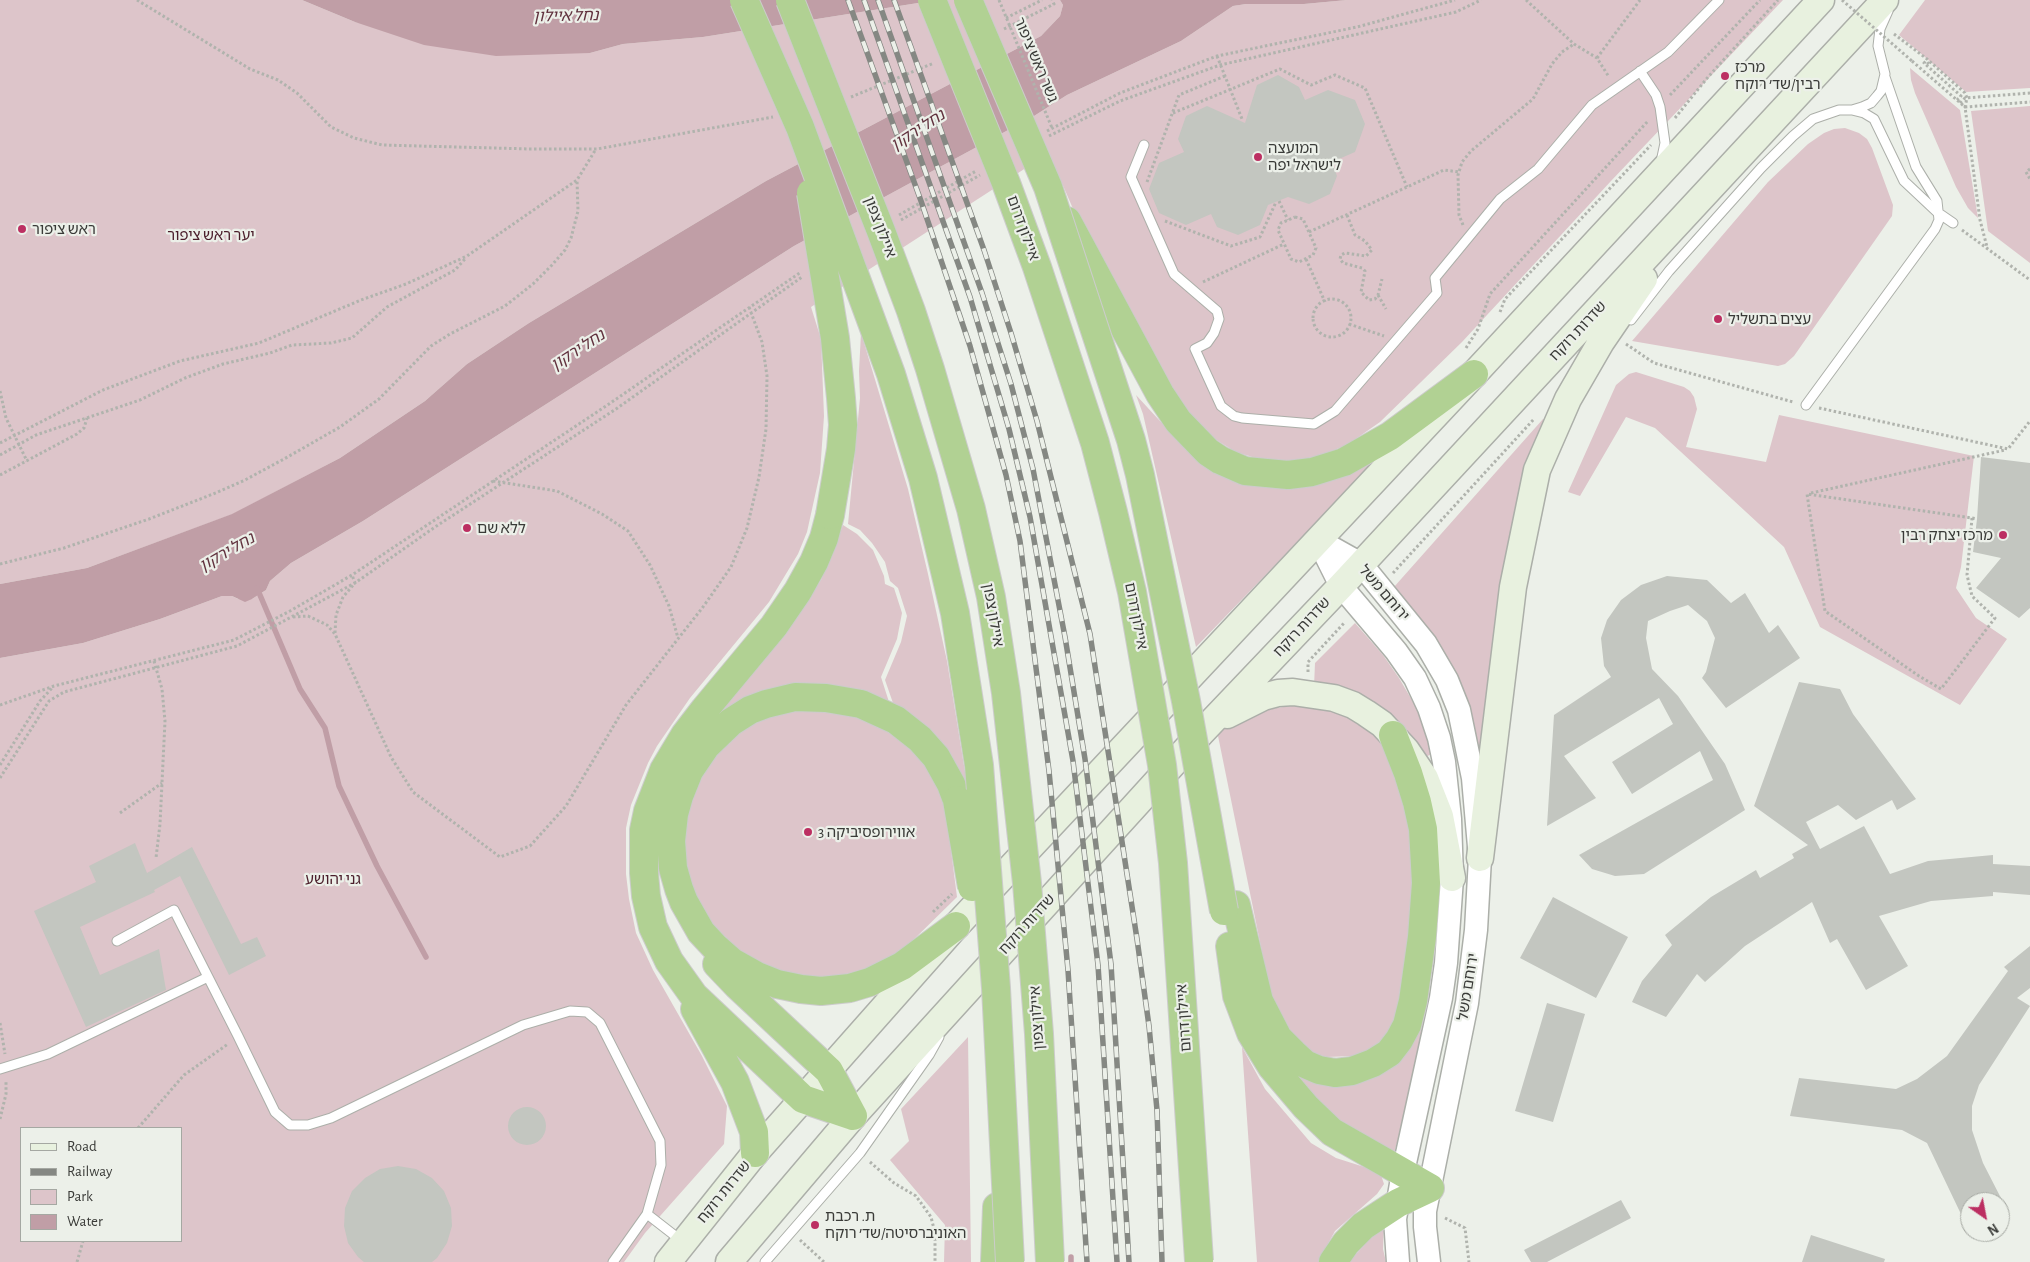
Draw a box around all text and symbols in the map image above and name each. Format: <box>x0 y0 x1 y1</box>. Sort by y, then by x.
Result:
water label: נחל איילון <box>533 6 599 26</box>
street label: גשר ראש ציפור <box>1010 15 1062 105</box>
place label: מרכז רבין/שד׳ רוקח <box>1735 58 1821 93</box>
marker: מרכז רבין/שד׳ רוקח <box>1719 70 1731 82</box>
water label: נחל ירקון <box>888 106 948 154</box>
place label: המועצה לישראל יפה <box>1268 139 1341 174</box>
marker: המועצה לישראל יפה <box>1252 151 1264 163</box>
street label: איילון דרום <box>1003 193 1043 263</box>
street label: איילון צפון <box>860 194 900 260</box>
place label: ראש ציפור <box>32 220 96 238</box>
marker: ראש ציפור <box>16 223 28 235</box>
park label: יער ראש ציפור <box>167 226 255 244</box>
street label: שדרות רוקח <box>1546 297 1610 365</box>
place label: עצים בתשליל <box>1728 310 1811 328</box>
marker: עצים בתשליל <box>1712 313 1724 325</box>
water label: נחל ירקון <box>548 326 608 374</box>
place label: ללא שם <box>477 519 526 537</box>
marker: ללא שם <box>461 522 473 534</box>
place label: מרכז יצחק רבין <box>1901 526 1993 544</box>
water label: נחל ירקון <box>196 529 258 575</box>
marker: מרכז יצחק רבין <box>1997 529 2009 541</box>
street label: ירוחם משל <box>1355 561 1413 625</box>
street label: איילון דרום <box>1121 581 1151 651</box>
street label: איילון צפון <box>979 582 1007 648</box>
street label: שדרות רוקח <box>1270 593 1334 661</box>
place label: אווירופסיביקה 3 <box>818 823 915 841</box>
marker: אווירופסיביקה 3 <box>802 826 814 838</box>
park label: גני יהושע <box>305 870 361 888</box>
street label: שדרות רוקח <box>995 890 1059 958</box>
street label: ירוחם משל <box>1454 952 1482 1022</box>
street label: איילון דרום <box>1173 984 1195 1052</box>
street label: איילון צפון <box>1026 985 1048 1051</box>
legend <box>20 1127 182 1242</box>
text: Road <box>67 1139 97 1154</box>
street label: שדרות רוקח <box>693 1157 755 1227</box>
text: Railway <box>67 1164 112 1179</box>
text: Park <box>67 1189 93 1204</box>
north arrow <box>1960 1192 2010 1242</box>
place label: ת. רכבת האוניברסיטה/שד׳ רוקח <box>825 1207 966 1242</box>
text: Water <box>67 1214 103 1229</box>
marker: ת. רכבת האוניברסיטה/שד׳ רוקח <box>809 1219 821 1231</box>
text: N <box>1985 1220 2001 1237</box>

